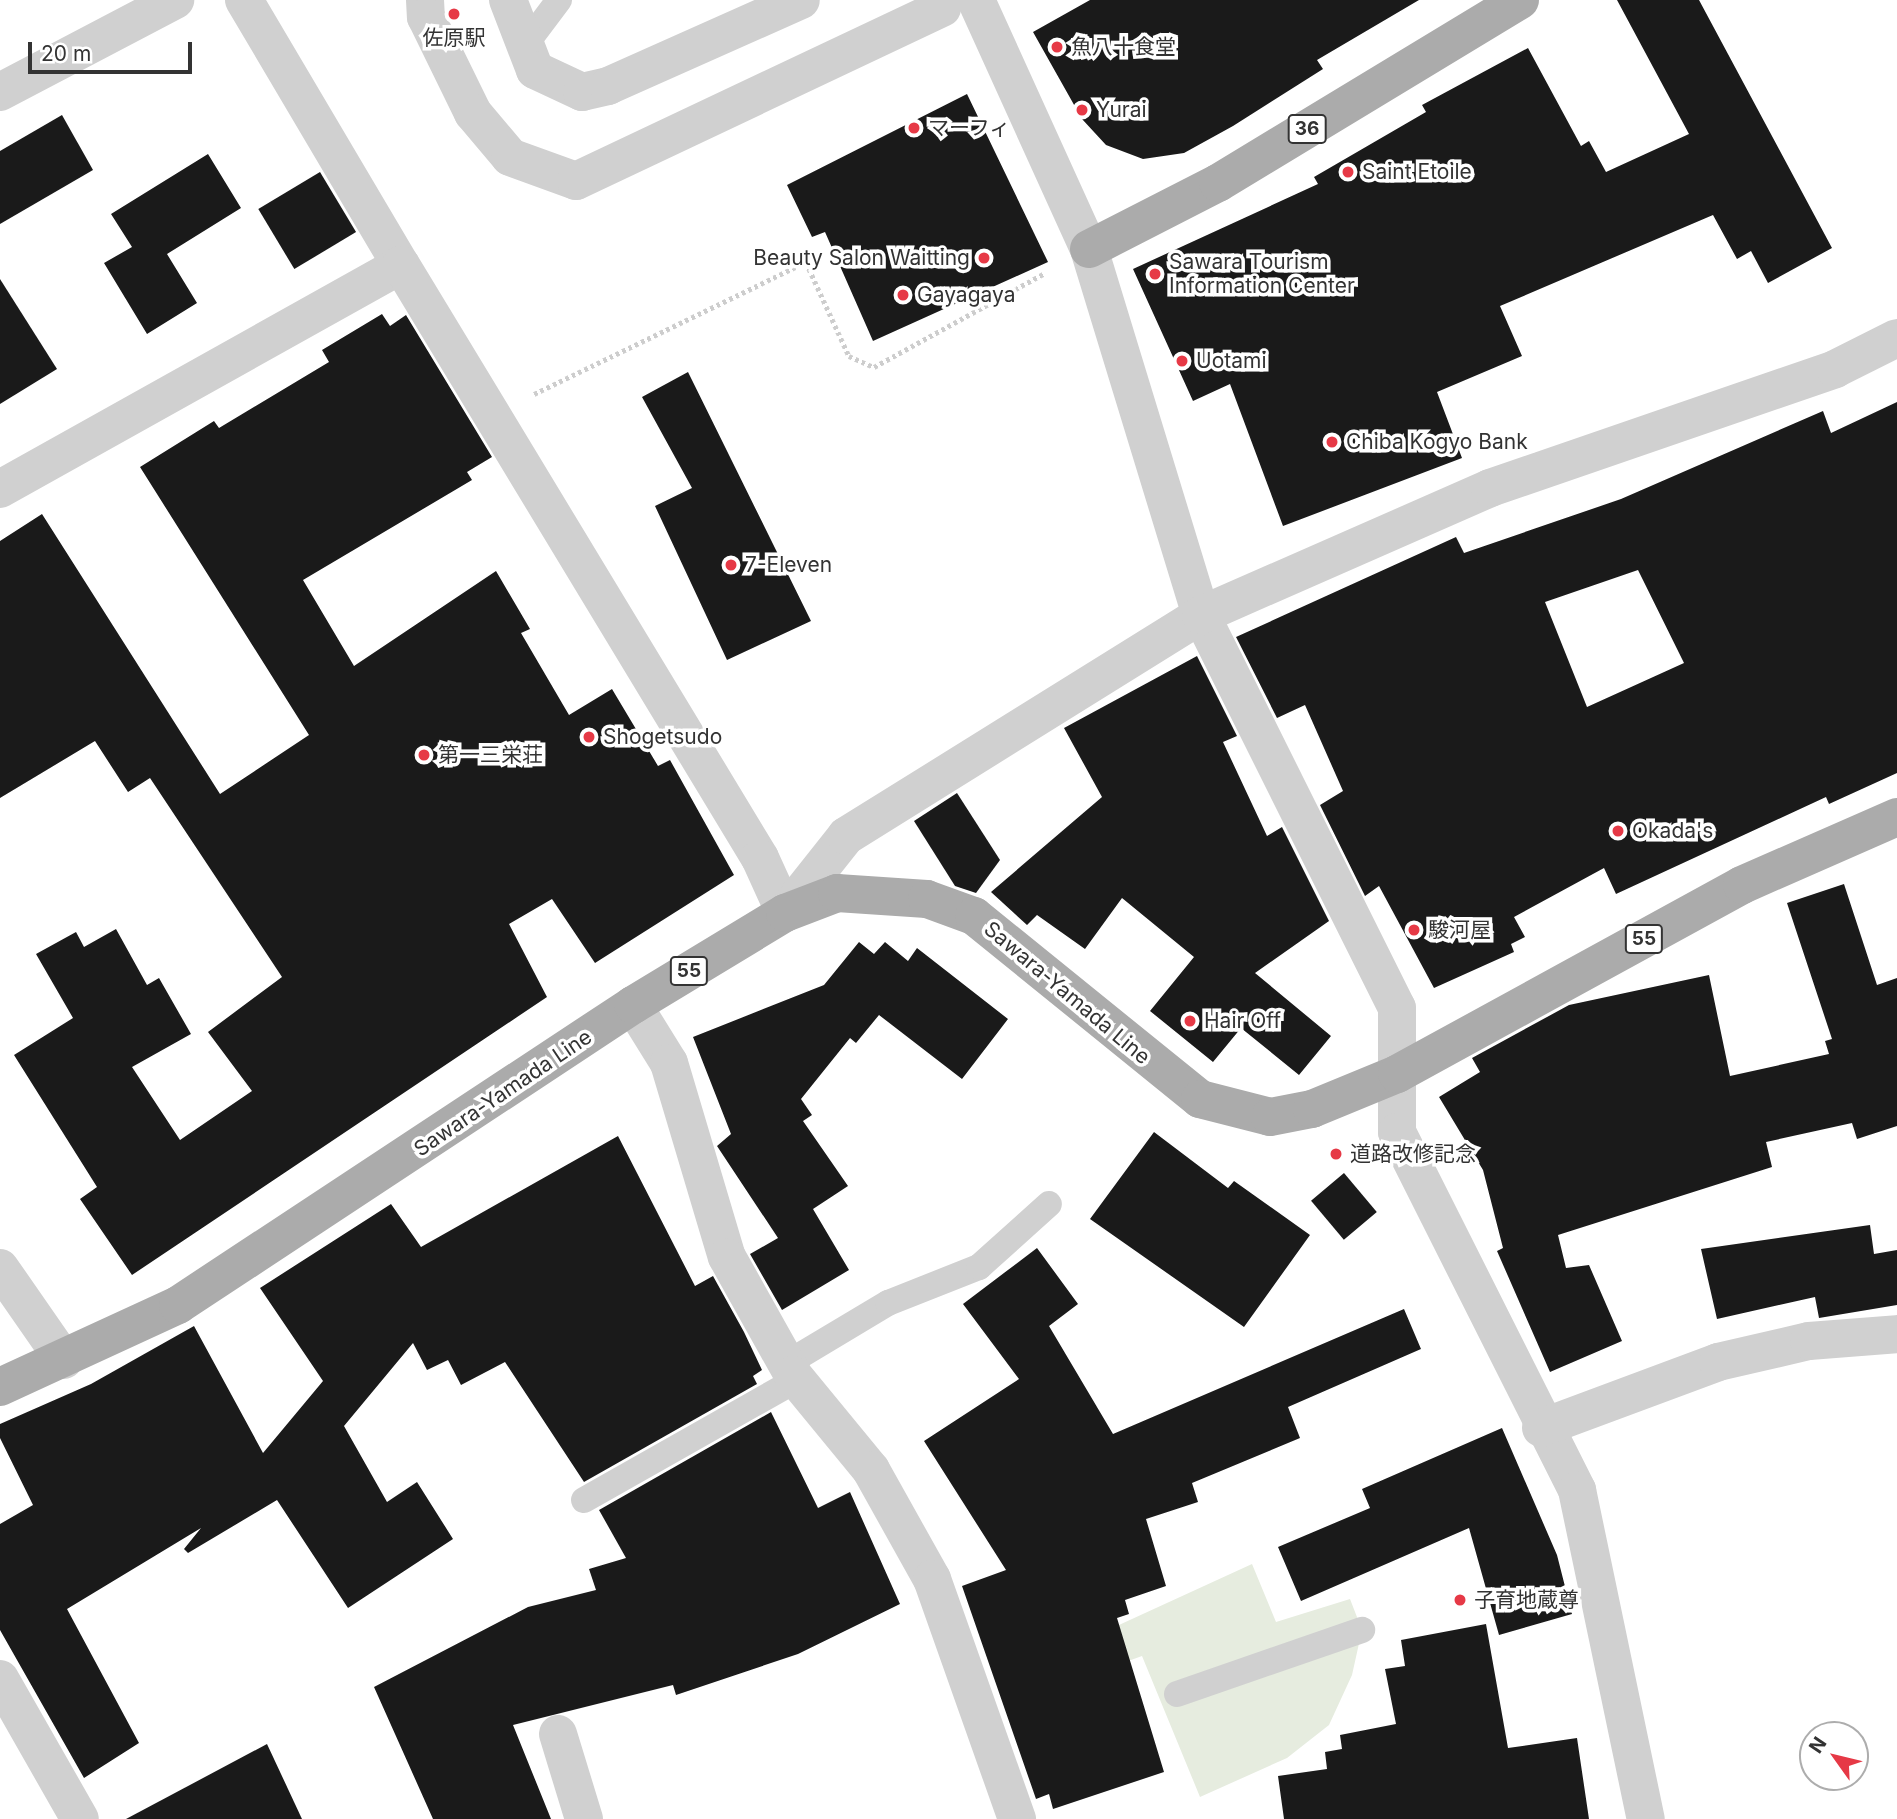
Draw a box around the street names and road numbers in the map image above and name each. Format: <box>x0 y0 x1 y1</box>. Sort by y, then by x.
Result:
road number: 36 <box>1286 113 1328 144</box>
street label: Sawara-Yamada Line <box>979 916 1155 1070</box>
road number: 55 <box>1625 923 1663 954</box>
road number: 55 <box>670 956 708 987</box>
street label: Sawara-Yamada Line <box>409 1024 597 1162</box>

